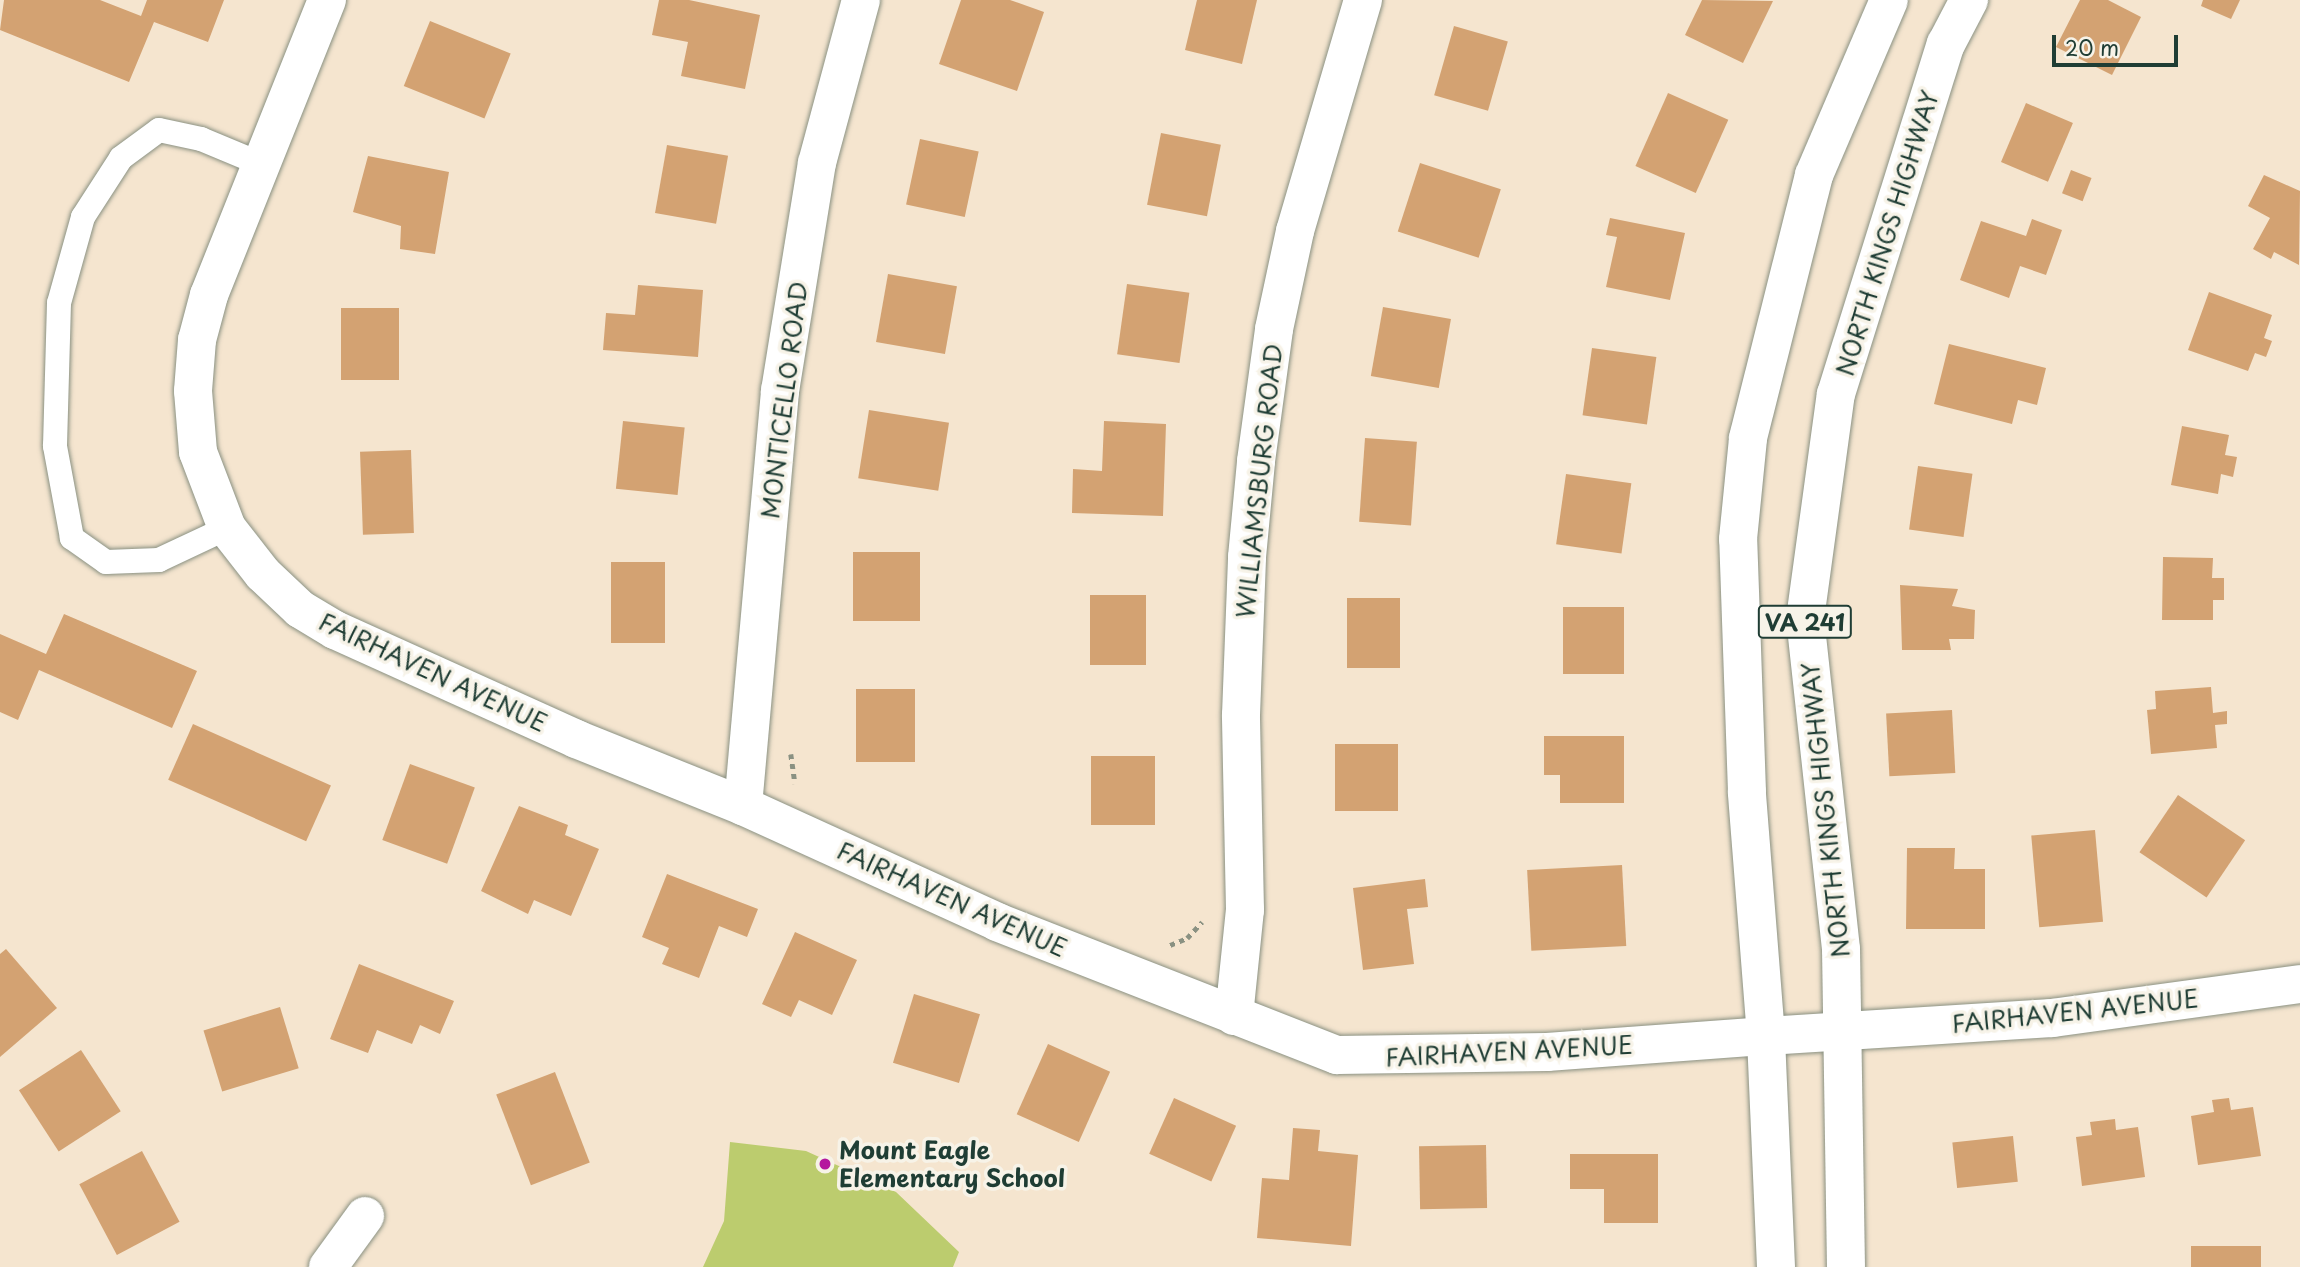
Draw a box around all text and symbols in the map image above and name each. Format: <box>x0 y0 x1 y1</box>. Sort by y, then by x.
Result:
scale bar <box>2055 21 2181 65</box>
text: 20 m <box>2065 31 2119 63</box>
street label: NORTH KINGS HIGHWAY <box>1829 83 1945 383</box>
street label: MONTICELLO ROAD <box>755 278 813 522</box>
street label: WILLIAMSBURG ROAD <box>1230 342 1288 620</box>
road number: VA 241 <box>1756 602 1854 642</box>
street label: FAIRHAVEN AVENUE <box>314 606 552 738</box>
street label: NORTH KINGS HIGHWAY <box>1795 657 1855 963</box>
street label: FAIRHAVEN AVENUE <box>832 835 1072 963</box>
street label: FAIRHAVEN AVENUE <box>1949 984 2201 1038</box>
street label: FAIRHAVEN AVENUE <box>1383 1030 1635 1072</box>
place label: Mount Eagle Elementary School <box>839 1136 1065 1192</box>
marker: Mount Eagle Elementary School <box>817 1156 833 1172</box>

